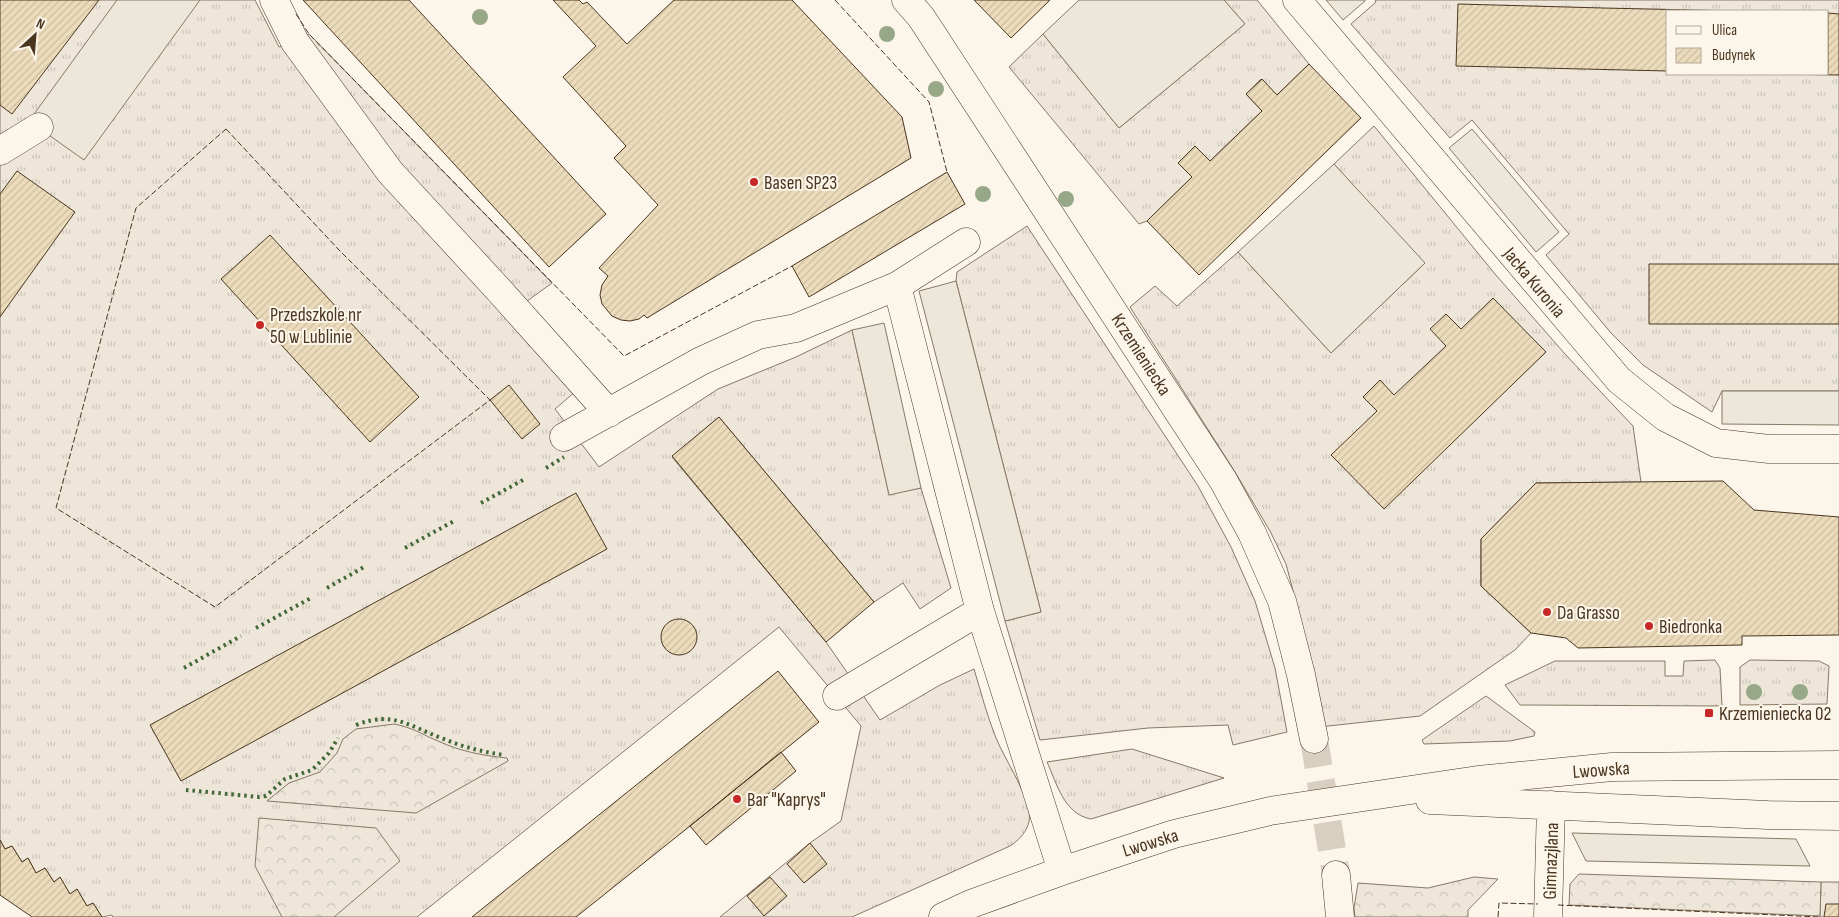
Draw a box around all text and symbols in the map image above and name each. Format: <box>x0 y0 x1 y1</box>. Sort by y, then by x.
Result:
north arrow <box>10 10 60 60</box>
legend <box>1666 10 1829 75</box>
text: N <box>33 14 48 33</box>
text: Ulica <box>1712 21 1737 40</box>
text: Budynek <box>1712 46 1755 65</box>
place label: Basen SP23 <box>764 172 837 195</box>
marker: Basen SP23 <box>748 176 760 188</box>
street label: Jacka Kuronia <box>1497 242 1570 323</box>
place label: Przedszkole nr 50 w Lublinie <box>270 304 362 349</box>
street label: Krzemieniecka <box>1106 310 1176 400</box>
marker: Przedszkole nr 50 w Lublinie <box>254 319 266 331</box>
place label: Da Grasso <box>1557 602 1620 625</box>
marker: Da Grasso <box>1541 606 1553 618</box>
place label: Biedronka <box>1659 616 1722 639</box>
marker: Biedronka <box>1643 620 1655 632</box>
place label: Krzemieniecka 02 <box>1719 703 1831 726</box>
marker: Krzemieniecka 02 <box>1703 707 1715 719</box>
street label: Lwowska <box>1572 757 1630 784</box>
place label: Bar "Kaprys" <box>747 789 826 812</box>
marker: Bar "Kaprys" <box>731 793 743 805</box>
street label: Gimnazjlana <box>1539 822 1564 900</box>
street label: Lwowska <box>1120 824 1181 863</box>

